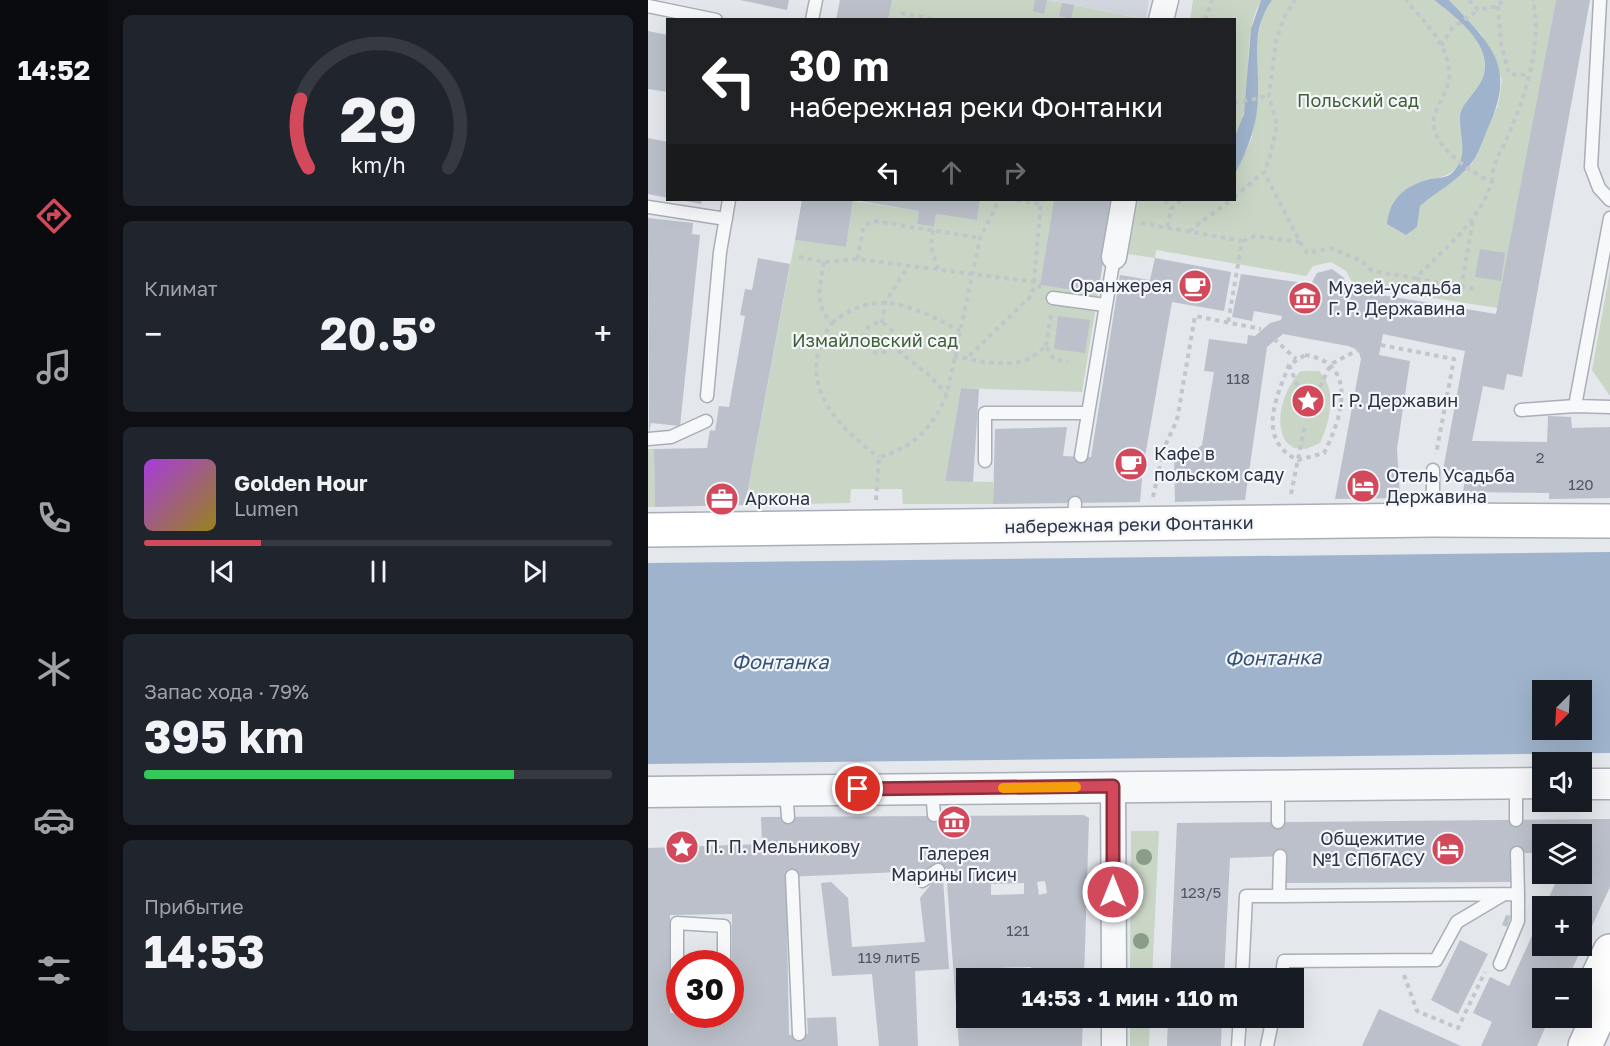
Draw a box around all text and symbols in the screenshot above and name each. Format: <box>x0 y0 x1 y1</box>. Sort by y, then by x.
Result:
text: 30 m <box>789 40 889 90</box>
icon: left <box>690 42 768 120</box>
text: 14:52 <box>18 54 90 86</box>
text: 29 <box>339 81 417 156</box>
park label: Польский сад <box>1297 89 1419 111</box>
text: набережная реки Фонтанки <box>789 91 1163 123</box>
text: km/h <box>351 152 405 178</box>
icon: left <box>872 156 905 189</box>
icon: ahead <box>935 156 968 189</box>
icon: right <box>998 156 1031 189</box>
icon: directions <box>33 195 75 237</box>
cafe icon: Оранжерея <box>1177 268 1213 304</box>
place label: Оранжерея <box>1070 274 1172 296</box>
text: Климат <box>144 276 218 300</box>
place label: Музей-усадьба Г. Р. Державина <box>1328 276 1465 319</box>
museum icon: Музей-усадьба Г. Р. Державина <box>1287 280 1323 316</box>
text: 20.5° <box>320 306 436 360</box>
text: − <box>144 314 162 353</box>
text: + <box>594 314 612 353</box>
park label: Измайловский сад <box>792 329 958 351</box>
icon: music <box>33 346 75 388</box>
house number: 118 <box>1226 369 1250 387</box>
place icon: Г. Р. Державин <box>1290 383 1326 419</box>
place label: Г. Р. Державин <box>1331 389 1458 411</box>
place label: Кафе в польском саду <box>1154 442 1284 485</box>
cafe icon: Кафе в польском саду <box>1113 446 1149 482</box>
house number: 2 <box>1536 448 1544 466</box>
place label: Отель Усадьба Державина <box>1386 464 1515 507</box>
hotel icon: Отель Усадьба Державина <box>1345 468 1381 504</box>
text: Golden Hour <box>234 469 368 496</box>
house number: 120 <box>1568 475 1594 493</box>
office icon: Аркона <box>704 481 740 517</box>
place label: Аркона <box>745 487 810 509</box>
text: Lumen <box>234 496 299 520</box>
icon: phone <box>33 497 75 539</box>
street label: набережная реки Фонтанки <box>1004 511 1254 537</box>
icon: previous <box>206 555 239 588</box>
icon: pause <box>362 555 395 588</box>
icon: next <box>518 555 551 588</box>
water label: Фонтанка <box>1224 644 1322 670</box>
icon: climate <box>33 648 75 690</box>
water label: Фонтанка <box>732 649 829 673</box>
text: Запас хода · 79% <box>144 679 309 703</box>
north arrow <box>1532 680 1592 740</box>
map controls <box>1532 680 1592 1028</box>
text: 395 km <box>144 709 304 763</box>
button: sound <box>1532 752 1592 812</box>
pin <box>832 763 883 814</box>
icon: arrive <box>841 772 874 805</box>
icon: car <box>33 799 75 841</box>
museum icon: Галерея Марины Гисич <box>936 804 972 840</box>
button: layers <box>1532 824 1592 884</box>
place label: Общежитие №1 СПбГАСУ <box>1312 827 1425 870</box>
place icon: П. П. Мельникову <box>664 829 700 865</box>
hotel icon: Общежитие №1 СПбГАСУ <box>1430 831 1466 867</box>
place label: П. П. Мельникову <box>705 835 860 857</box>
place label: Галерея Марины Гисич <box>891 842 1017 885</box>
position arrow <box>1081 860 1145 924</box>
house number: 123/5 <box>1181 883 1221 901</box>
text: Прибытие <box>144 894 244 918</box>
button: + <box>1532 896 1592 956</box>
house number: 121 <box>1006 921 1030 939</box>
text: 14:53 <box>144 924 265 978</box>
house number: 119 литБ <box>858 948 920 966</box>
icon: filters <box>33 949 75 991</box>
speed limit sign: 30 <box>666 950 744 1028</box>
button: − <box>1532 968 1592 1028</box>
text: 14:53 · 1 мин · 110 m <box>1022 984 1238 1011</box>

